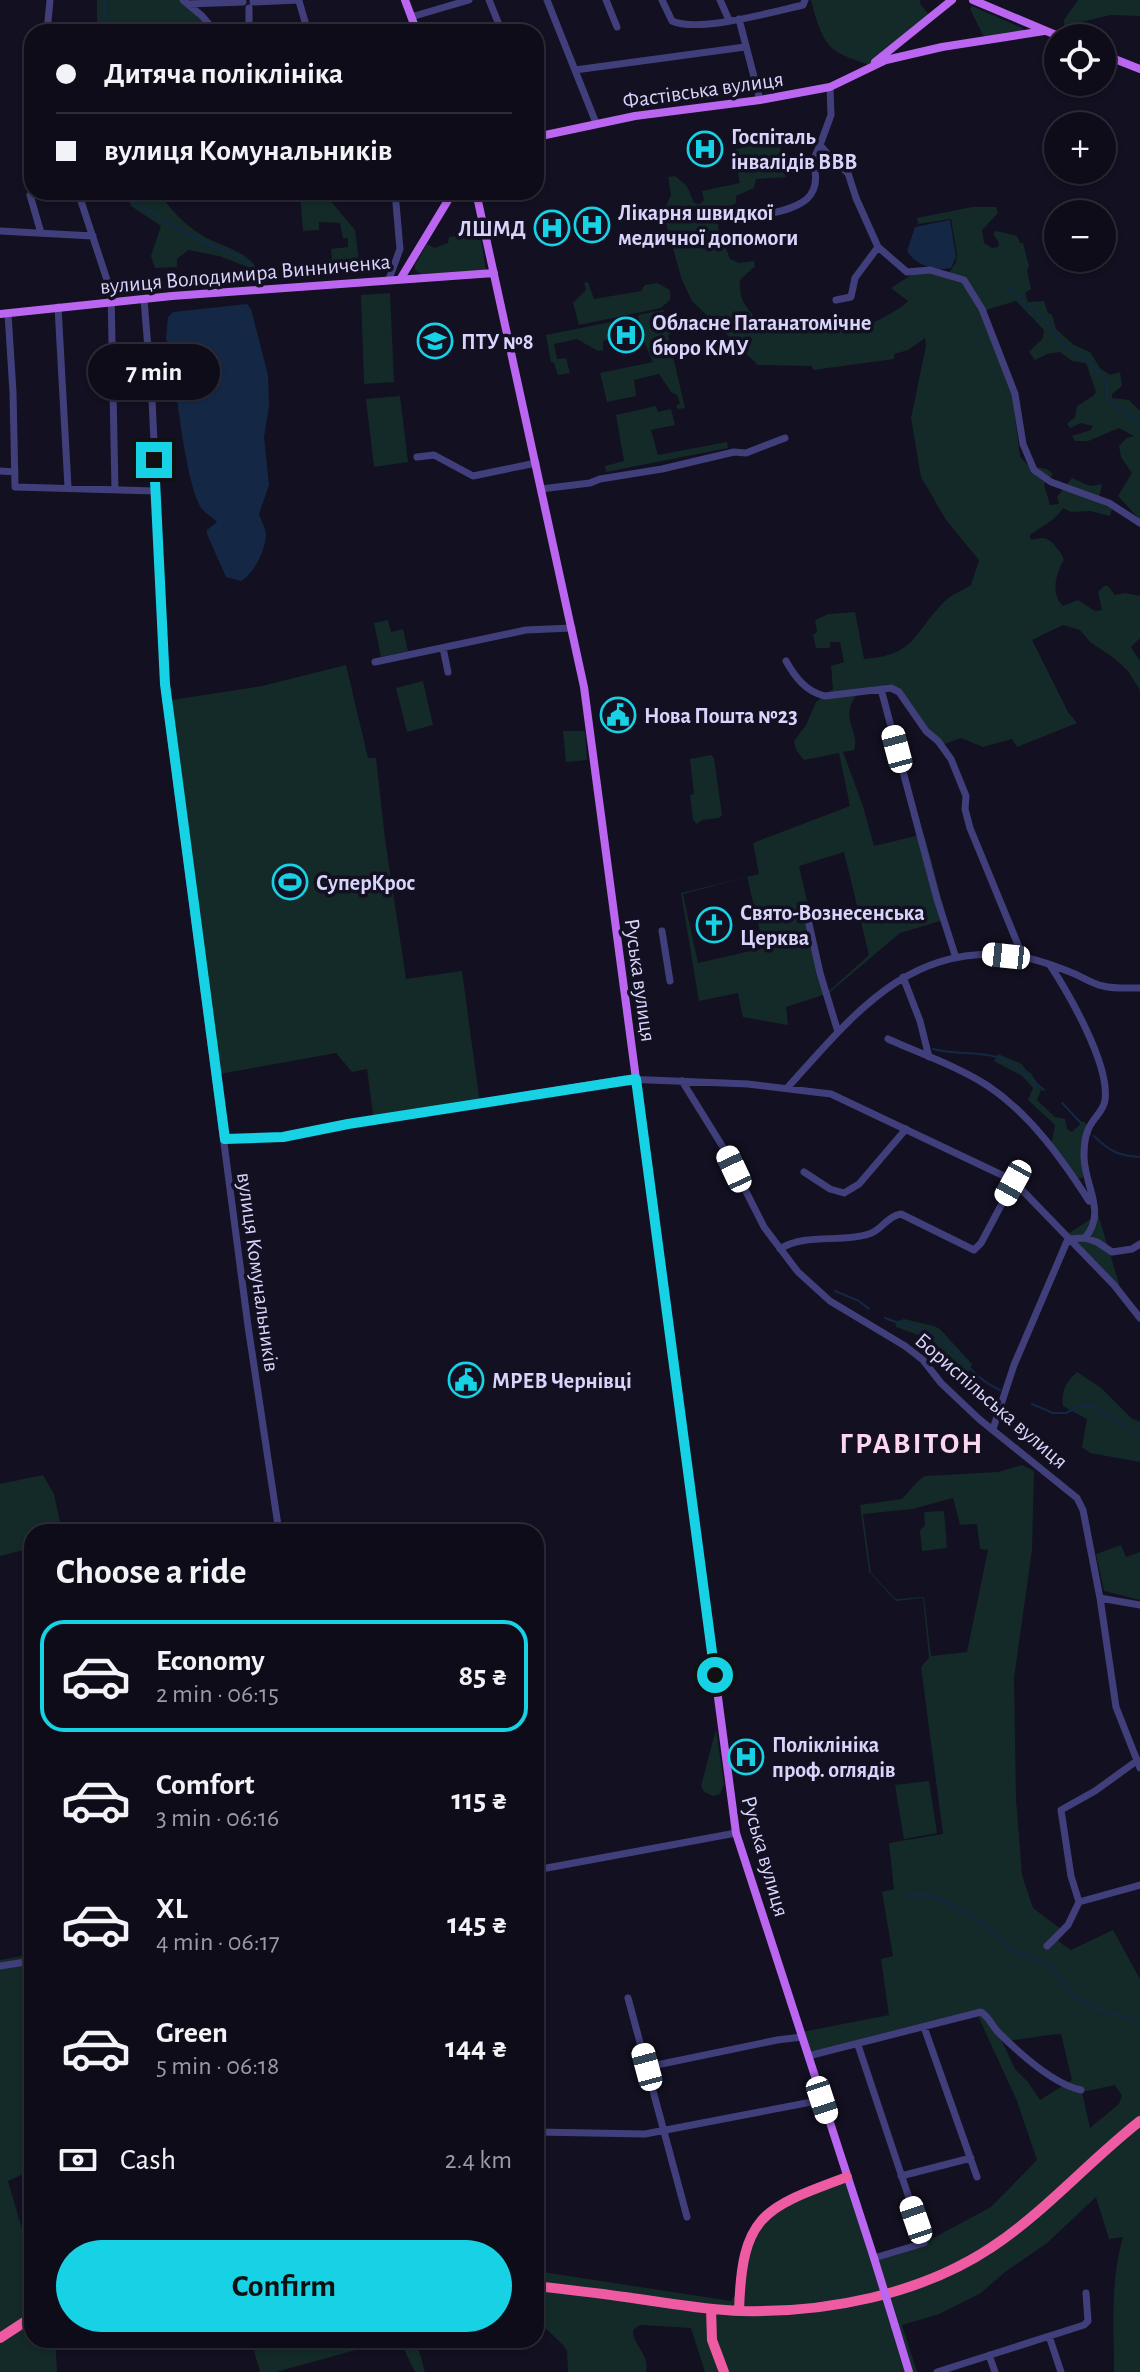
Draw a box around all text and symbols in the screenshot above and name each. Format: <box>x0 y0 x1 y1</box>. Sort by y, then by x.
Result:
map controls <box>1044 24 1116 272</box>
button: locate <box>1044 24 1116 96</box>
text: Дитяча поліклініка <box>104 59 343 89</box>
street label: Фастівська вулиця <box>621 68 785 112</box>
button: + <box>1044 112 1116 184</box>
place label: Госпіталь інвалідів ВВВ <box>731 126 857 173</box>
hospital icon: Госпіталь інвалідів ВВВ <box>686 130 724 168</box>
text: вулиця Комунальників <box>104 136 392 166</box>
button: − <box>1044 200 1116 272</box>
place label: Лікарня швидкої медичної допомоги <box>618 202 798 249</box>
hospital icon: Лікарня швидкої медичної допомоги <box>573 206 611 244</box>
hospital icon: ЛШМД <box>533 209 571 247</box>
place label: ЛШМД <box>458 218 526 240</box>
street label: вулиця Володимира Винниченка <box>99 250 391 298</box>
place label: Обласне Патанатомічне бюро КМУ <box>652 312 871 359</box>
hospital icon: Обласне Патанатомічне бюро КМУ <box>607 316 645 354</box>
school or university icon: ПТУ №8 <box>416 322 454 360</box>
place label: ПТУ №8 <box>461 331 534 353</box>
callout: 7 min <box>88 344 220 400</box>
text: 7 min <box>126 359 182 385</box>
route end <box>136 442 172 478</box>
public building icon: Нова Пошта №23 <box>599 696 637 734</box>
place label: Нова Пошта №23 <box>644 705 798 727</box>
car <box>879 723 915 775</box>
sports icon: СуперКрос <box>271 863 309 901</box>
place label: СуперКрос <box>316 872 416 895</box>
place label: Свято-Вознесенська Церква <box>740 902 925 949</box>
church icon: Свято-Вознесенська Церква <box>695 906 733 944</box>
street label: Руська вулиця <box>620 917 660 1043</box>
car <box>981 942 1031 970</box>
car <box>713 1142 755 1196</box>
car <box>991 1156 1035 1210</box>
street label: вулиця Комунальників <box>233 1171 283 1373</box>
street label: Бориспільська вулиця <box>911 1329 1072 1473</box>
public building icon: МРЕВ Чернівці <box>447 1361 485 1399</box>
place label: МРЕВ Чернівці <box>492 1370 632 1392</box>
district label: ГРАВІТОН <box>839 1429 985 1459</box>
text: Choose a ride <box>56 1554 246 1590</box>
icon: car <box>60 1640 132 1712</box>
text: Economy <box>156 1646 265 1676</box>
route start <box>697 1657 733 1693</box>
text: 85 ₴ <box>458 1661 508 1691</box>
text: 2 min · 06:15 <box>156 1681 279 1707</box>
place label: Поліклініка проф. оглядів <box>772 1734 896 1781</box>
hospital icon: Поліклініка проф. оглядів <box>727 1738 765 1776</box>
icon: car <box>60 1764 132 1836</box>
text: Comfort <box>156 1770 255 1800</box>
text: 115 ₴ <box>452 1785 508 1815</box>
street label: Руська вулиця <box>737 1793 793 1919</box>
text: 3 min · 06:16 <box>156 1805 279 1831</box>
icon: car <box>60 1888 132 1960</box>
text: XL <box>156 1894 188 1924</box>
text: 145 ₴ <box>447 1909 508 1939</box>
text: 4 min · 06:17 <box>156 1929 280 1955</box>
icon: car <box>60 2012 132 2084</box>
text: Green <box>156 2018 228 2048</box>
text: 144 ₴ <box>445 2033 508 2063</box>
car <box>629 2041 665 2093</box>
text: 5 min · 06:18 <box>156 2053 279 2079</box>
car <box>803 2073 841 2127</box>
icon: cash <box>56 2138 100 2182</box>
text: Cash <box>120 2145 176 2175</box>
text: 2.4 km <box>445 2147 512 2173</box>
car <box>897 2193 935 2247</box>
button: Confirm <box>56 2240 512 2332</box>

